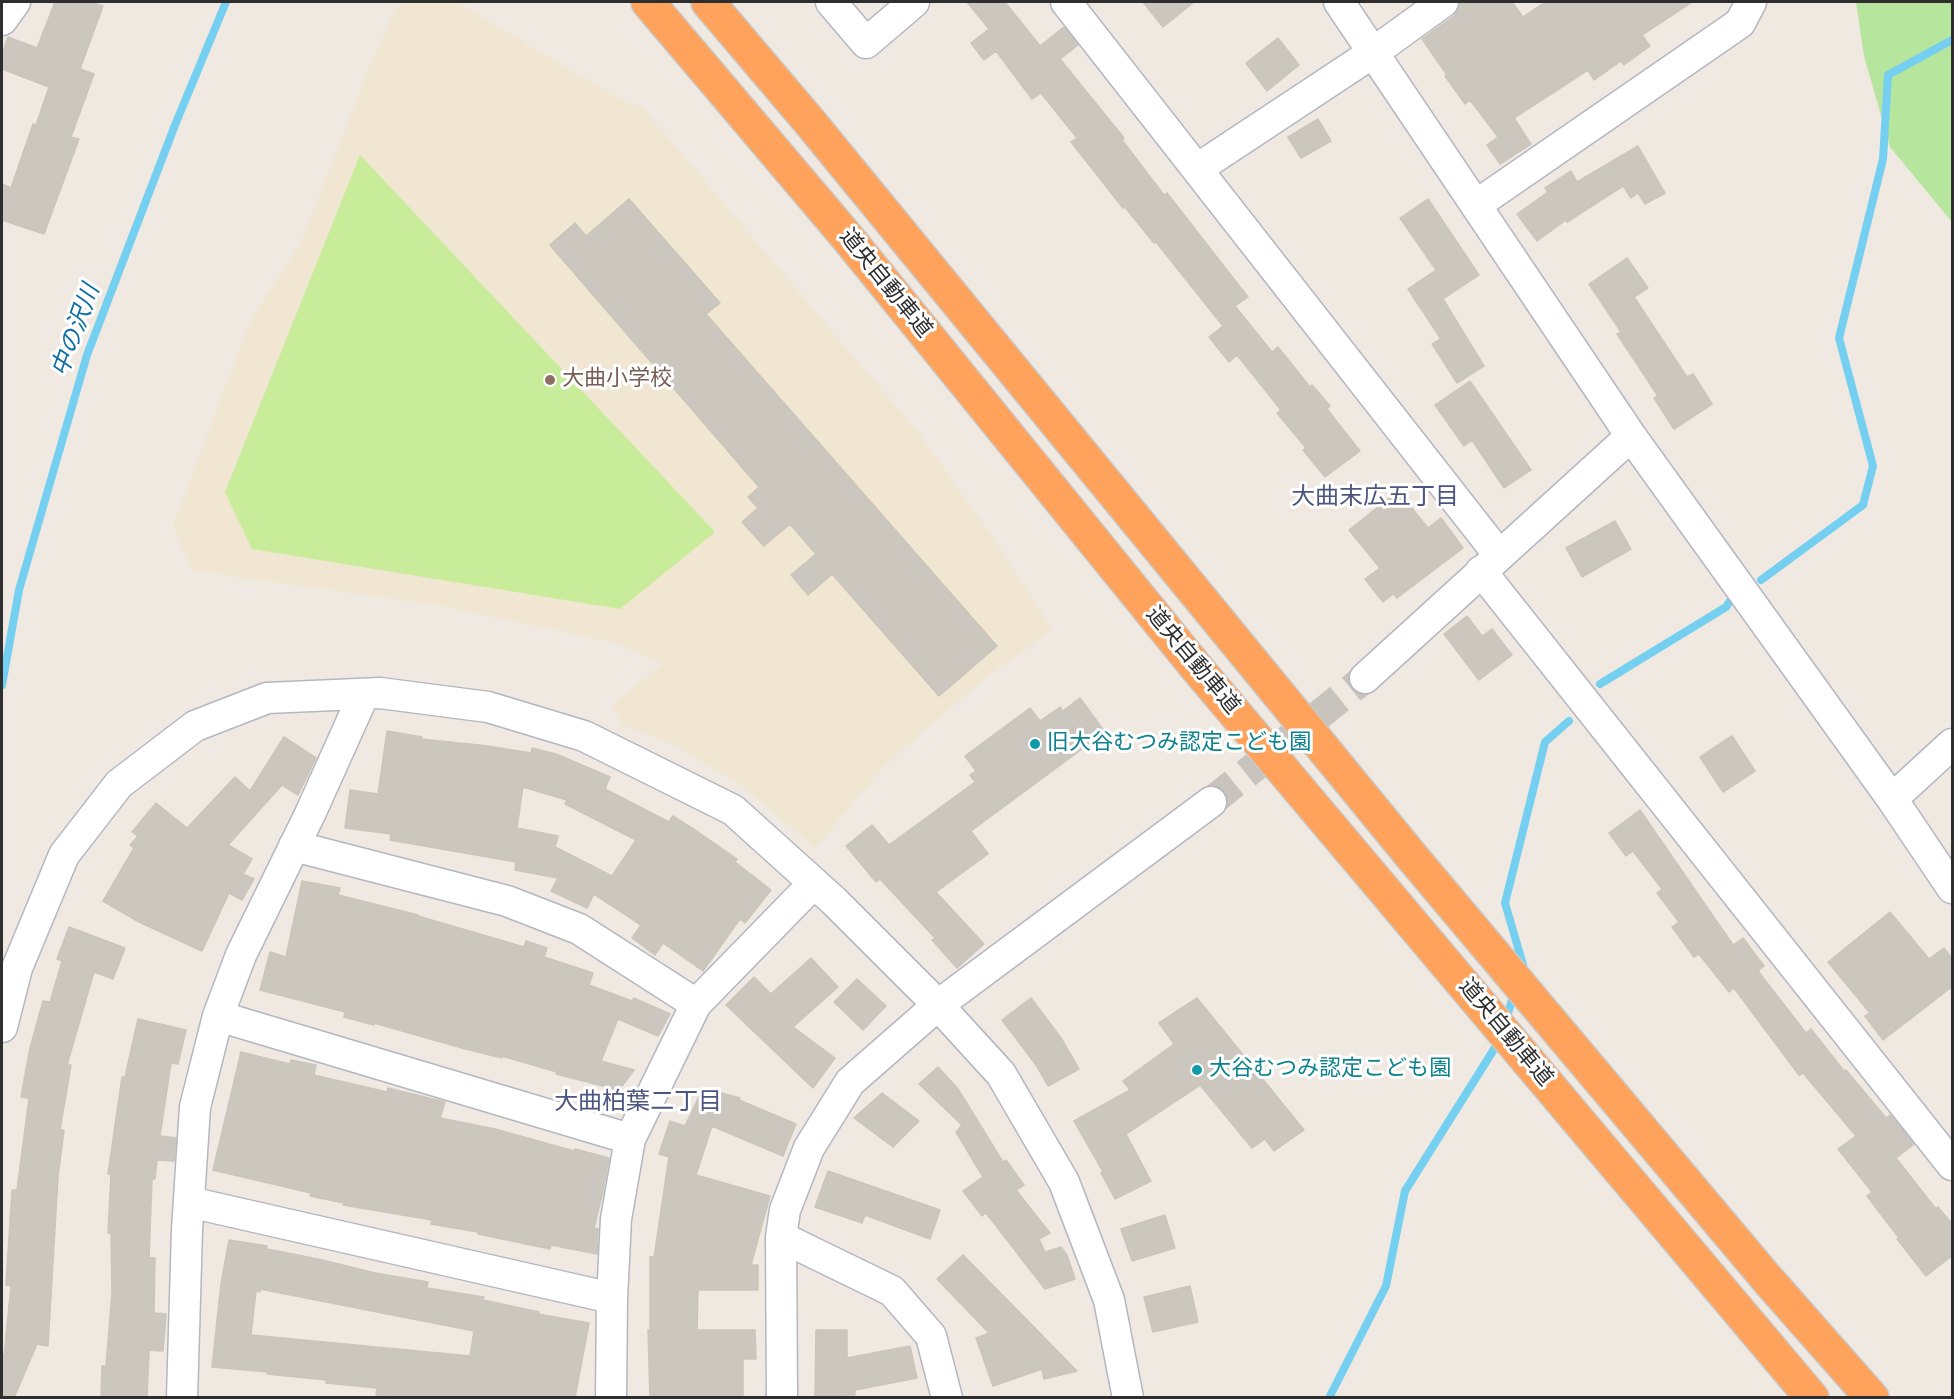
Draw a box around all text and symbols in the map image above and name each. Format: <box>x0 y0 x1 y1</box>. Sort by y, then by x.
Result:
street label: 道央自動車道 <box>833 224 937 344</box>
water label: 中の沢川 <box>47 281 107 381</box>
place label: 大曲小学校 <box>562 367 672 393</box>
marker: 大曲小学校 <box>543 373 557 387</box>
district label: 大曲末広五丁目 <box>1291 484 1459 512</box>
street label: 道央自動車道 <box>1139 602 1245 720</box>
place label: 旧大谷むつみ認定こども園 <box>1047 731 1311 757</box>
marker: 旧大谷むつみ認定こども園 <box>1028 737 1042 751</box>
street label: 道央自動車道 <box>1452 974 1558 1092</box>
place label: 大谷むつみ認定こども園 <box>1209 1057 1451 1083</box>
marker: 大谷むつみ認定こども園 <box>1190 1063 1204 1077</box>
district label: 大曲柏葉二丁目 <box>554 1089 722 1117</box>

